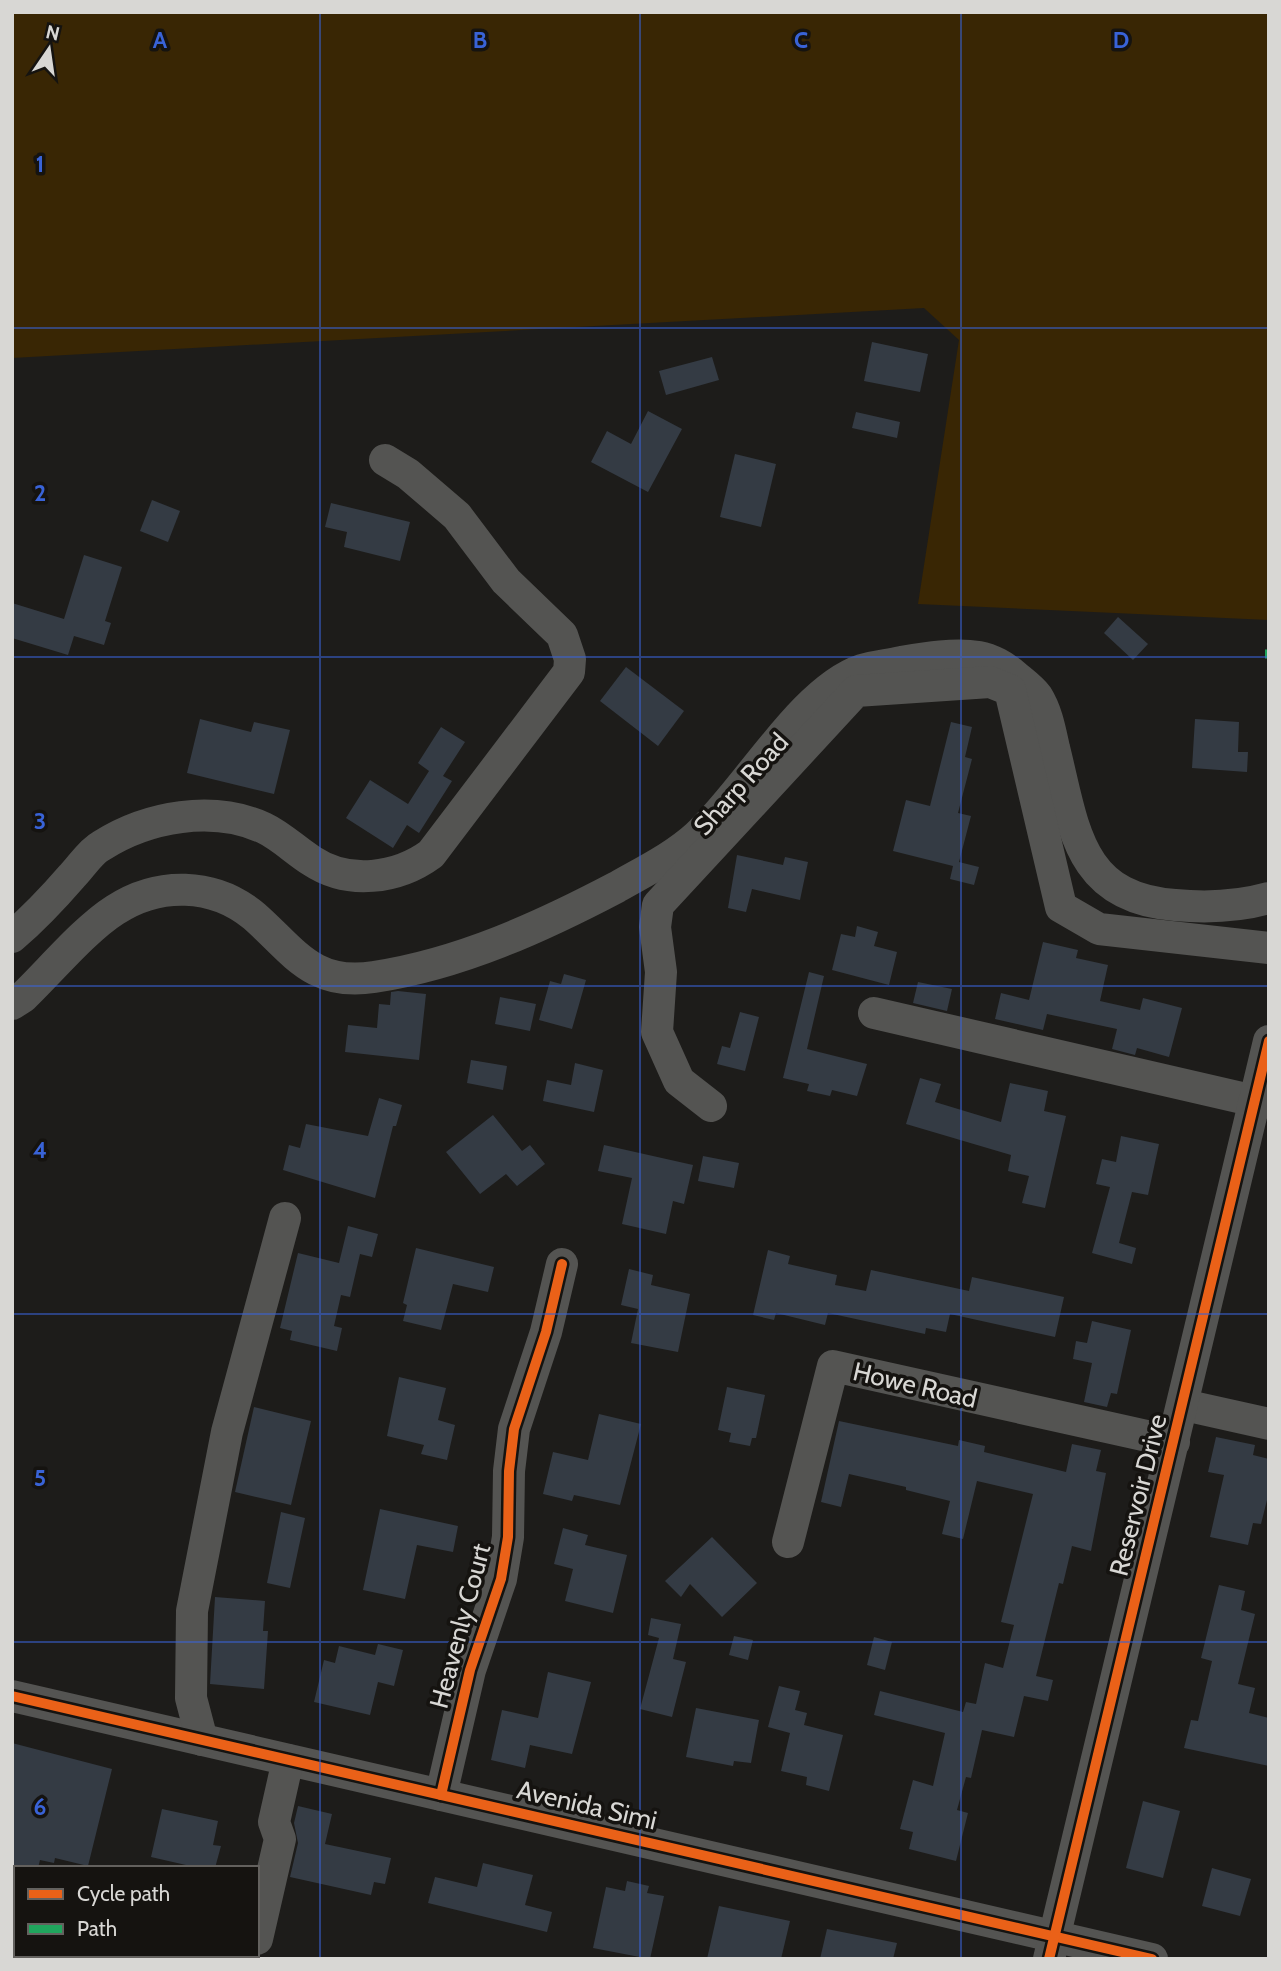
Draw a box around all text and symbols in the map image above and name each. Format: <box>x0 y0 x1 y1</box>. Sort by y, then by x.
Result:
north arrow <box>14 14 84 84</box>
text: N <box>44 20 62 46</box>
text: A <box>153 26 168 54</box>
text: B <box>473 26 487 54</box>
text: C <box>794 26 808 54</box>
text: D <box>1113 26 1129 54</box>
text: 1 <box>36 150 44 178</box>
text: 2 <box>34 479 46 507</box>
street label: Sharp Road <box>687 726 795 842</box>
text: 3 <box>34 807 46 835</box>
text: 4 <box>33 1136 47 1164</box>
street label: Howe Road <box>850 1355 980 1415</box>
street label: Reservoir Drive <box>1102 1411 1174 1579</box>
text: 5 <box>34 1464 46 1492</box>
street label: Heavenly Court <box>423 1540 497 1712</box>
street label: Avenida Simi <box>514 1773 660 1837</box>
text: 6 <box>34 1793 46 1821</box>
legend <box>14 1866 259 1957</box>
text: Cycle path <box>77 1881 170 1906</box>
text: Path <box>77 1916 117 1941</box>

